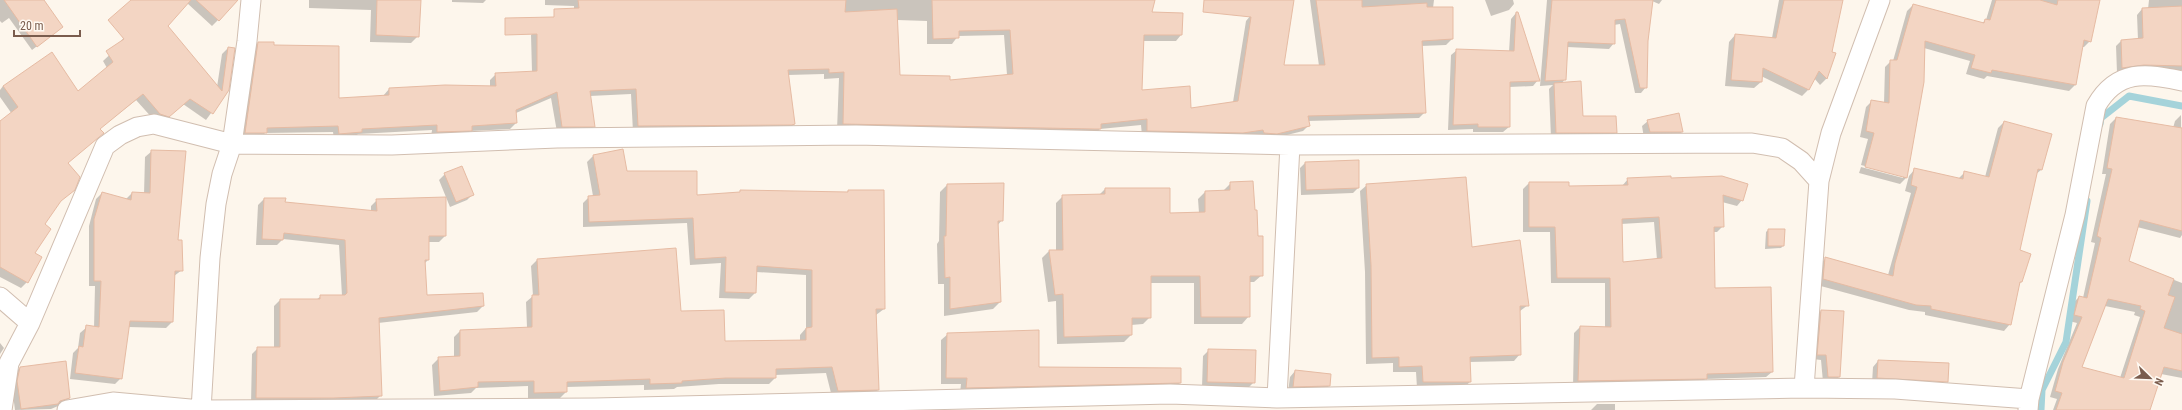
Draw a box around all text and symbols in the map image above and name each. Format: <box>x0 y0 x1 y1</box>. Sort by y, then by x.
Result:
scale bar <box>14 12 80 38</box>
text: 20 m <box>20 19 44 33</box>
north arrow <box>2130 358 2170 398</box>
text: N <box>2151 376 2166 388</box>

